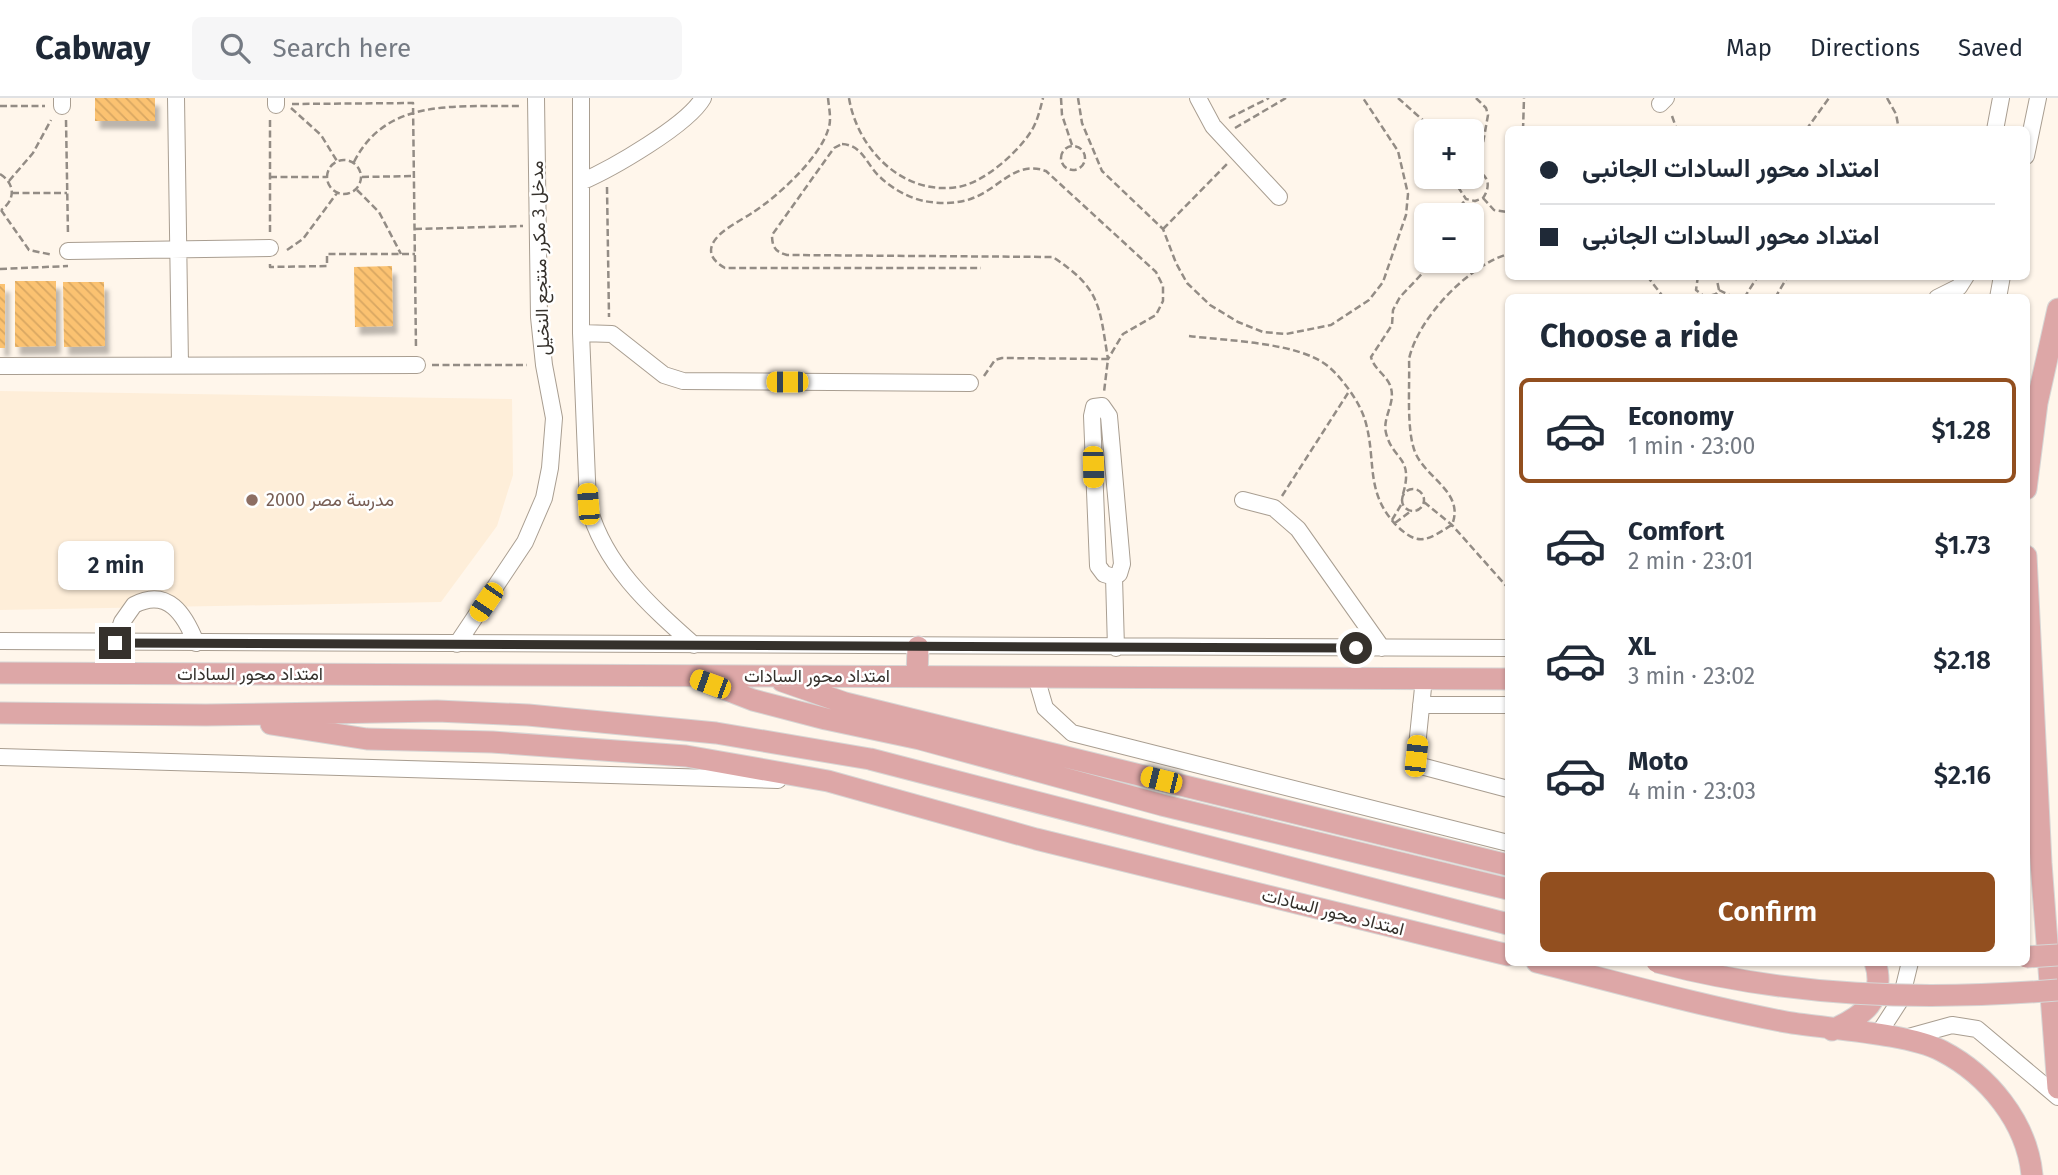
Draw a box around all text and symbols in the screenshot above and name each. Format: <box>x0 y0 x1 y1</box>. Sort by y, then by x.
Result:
search box <box>192 17 682 80</box>
text: Cabway <box>35 28 150 68</box>
icon: search <box>216 29 254 67</box>
text: Search here <box>272 33 411 64</box>
text: Map <box>1726 34 1772 62</box>
text: Directions <box>1810 34 1920 62</box>
text: Saved <box>1958 34 2023 62</box>
map controls <box>1414 119 1484 273</box>
button: + <box>1414 119 1484 189</box>
text: امتداد محور السادات الجانبى <box>1582 153 1880 184</box>
street label: مدخل 3 مكرر منتجع النخيل <box>526 160 555 356</box>
button: − <box>1414 203 1484 273</box>
text: امتداد محور السادات الجانبى <box>1582 220 1880 251</box>
text: Choose a ride <box>1540 317 1738 355</box>
car <box>767 372 809 393</box>
icon: car <box>1544 399 1607 462</box>
text: Economy <box>1628 401 1734 432</box>
text: $1.28 <box>1931 415 1991 446</box>
text: 1 min · 23:00 <box>1628 432 1755 460</box>
car <box>1083 446 1104 488</box>
car <box>577 482 600 526</box>
place label: مدرسة مصر 2000 <box>266 489 394 511</box>
marker: مدرسة مصر 2000 <box>244 492 260 508</box>
icon: car <box>1544 514 1607 577</box>
text: Comfort <box>1628 516 1724 547</box>
text: $1.73 <box>1934 530 1991 561</box>
callout: 2 min <box>57 542 173 590</box>
text: 2 min · 23:01 <box>1628 547 1753 575</box>
text: 2 min <box>88 551 144 579</box>
car <box>466 579 507 625</box>
route end <box>99 627 131 659</box>
icon: car <box>1544 629 1607 692</box>
text: XL <box>1628 631 1656 662</box>
route start <box>1340 632 1372 664</box>
text: $2.18 <box>1933 645 1991 676</box>
text: 3 min · 23:02 <box>1628 662 1755 690</box>
street label: امتداد محور السادات <box>177 663 323 685</box>
street label: امتداد محور السادات <box>744 665 890 687</box>
car <box>687 667 734 701</box>
car <box>1404 734 1429 778</box>
icon: car <box>1544 744 1607 807</box>
text: Moto <box>1628 746 1688 777</box>
text: $2.16 <box>1934 760 1991 791</box>
car <box>1139 765 1184 795</box>
text: 4 min · 23:03 <box>1628 777 1756 805</box>
button: Confirm <box>1540 872 1995 952</box>
street label: امتداد محور السادات <box>1260 884 1406 940</box>

